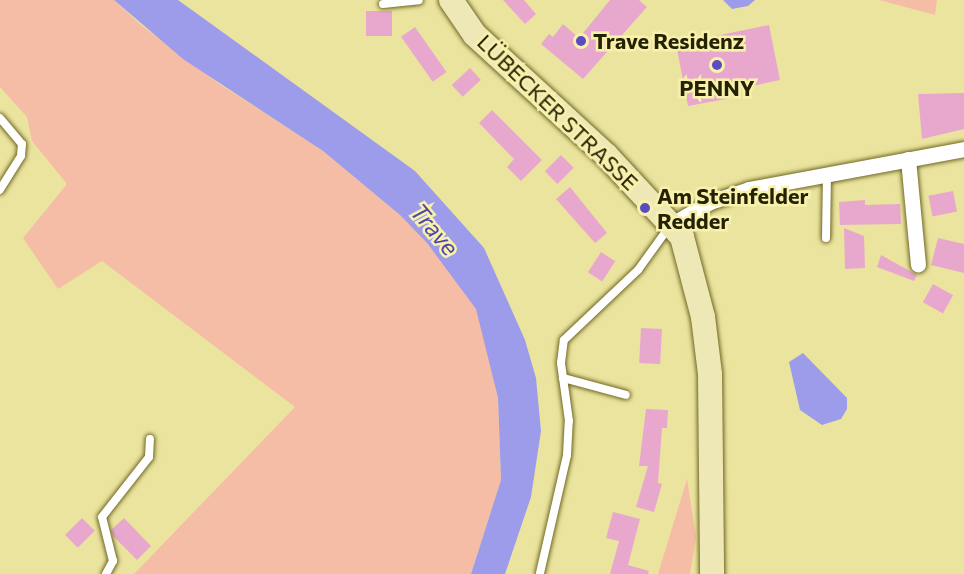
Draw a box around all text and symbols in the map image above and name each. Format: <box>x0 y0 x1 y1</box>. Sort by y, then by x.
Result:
place label: Trave Residenz <box>593 28 744 54</box>
street label: LÜBECKER STRASSE <box>472 29 644 195</box>
marker: Trave Residenz <box>574 34 588 48</box>
marker: PENNY <box>710 58 724 72</box>
place label: PENNY <box>679 75 755 101</box>
place label: Am Steinfelder Redder <box>657 182 809 234</box>
water label: Trave <box>405 197 465 261</box>
marker: Am Steinfelder Redder <box>638 201 652 215</box>

